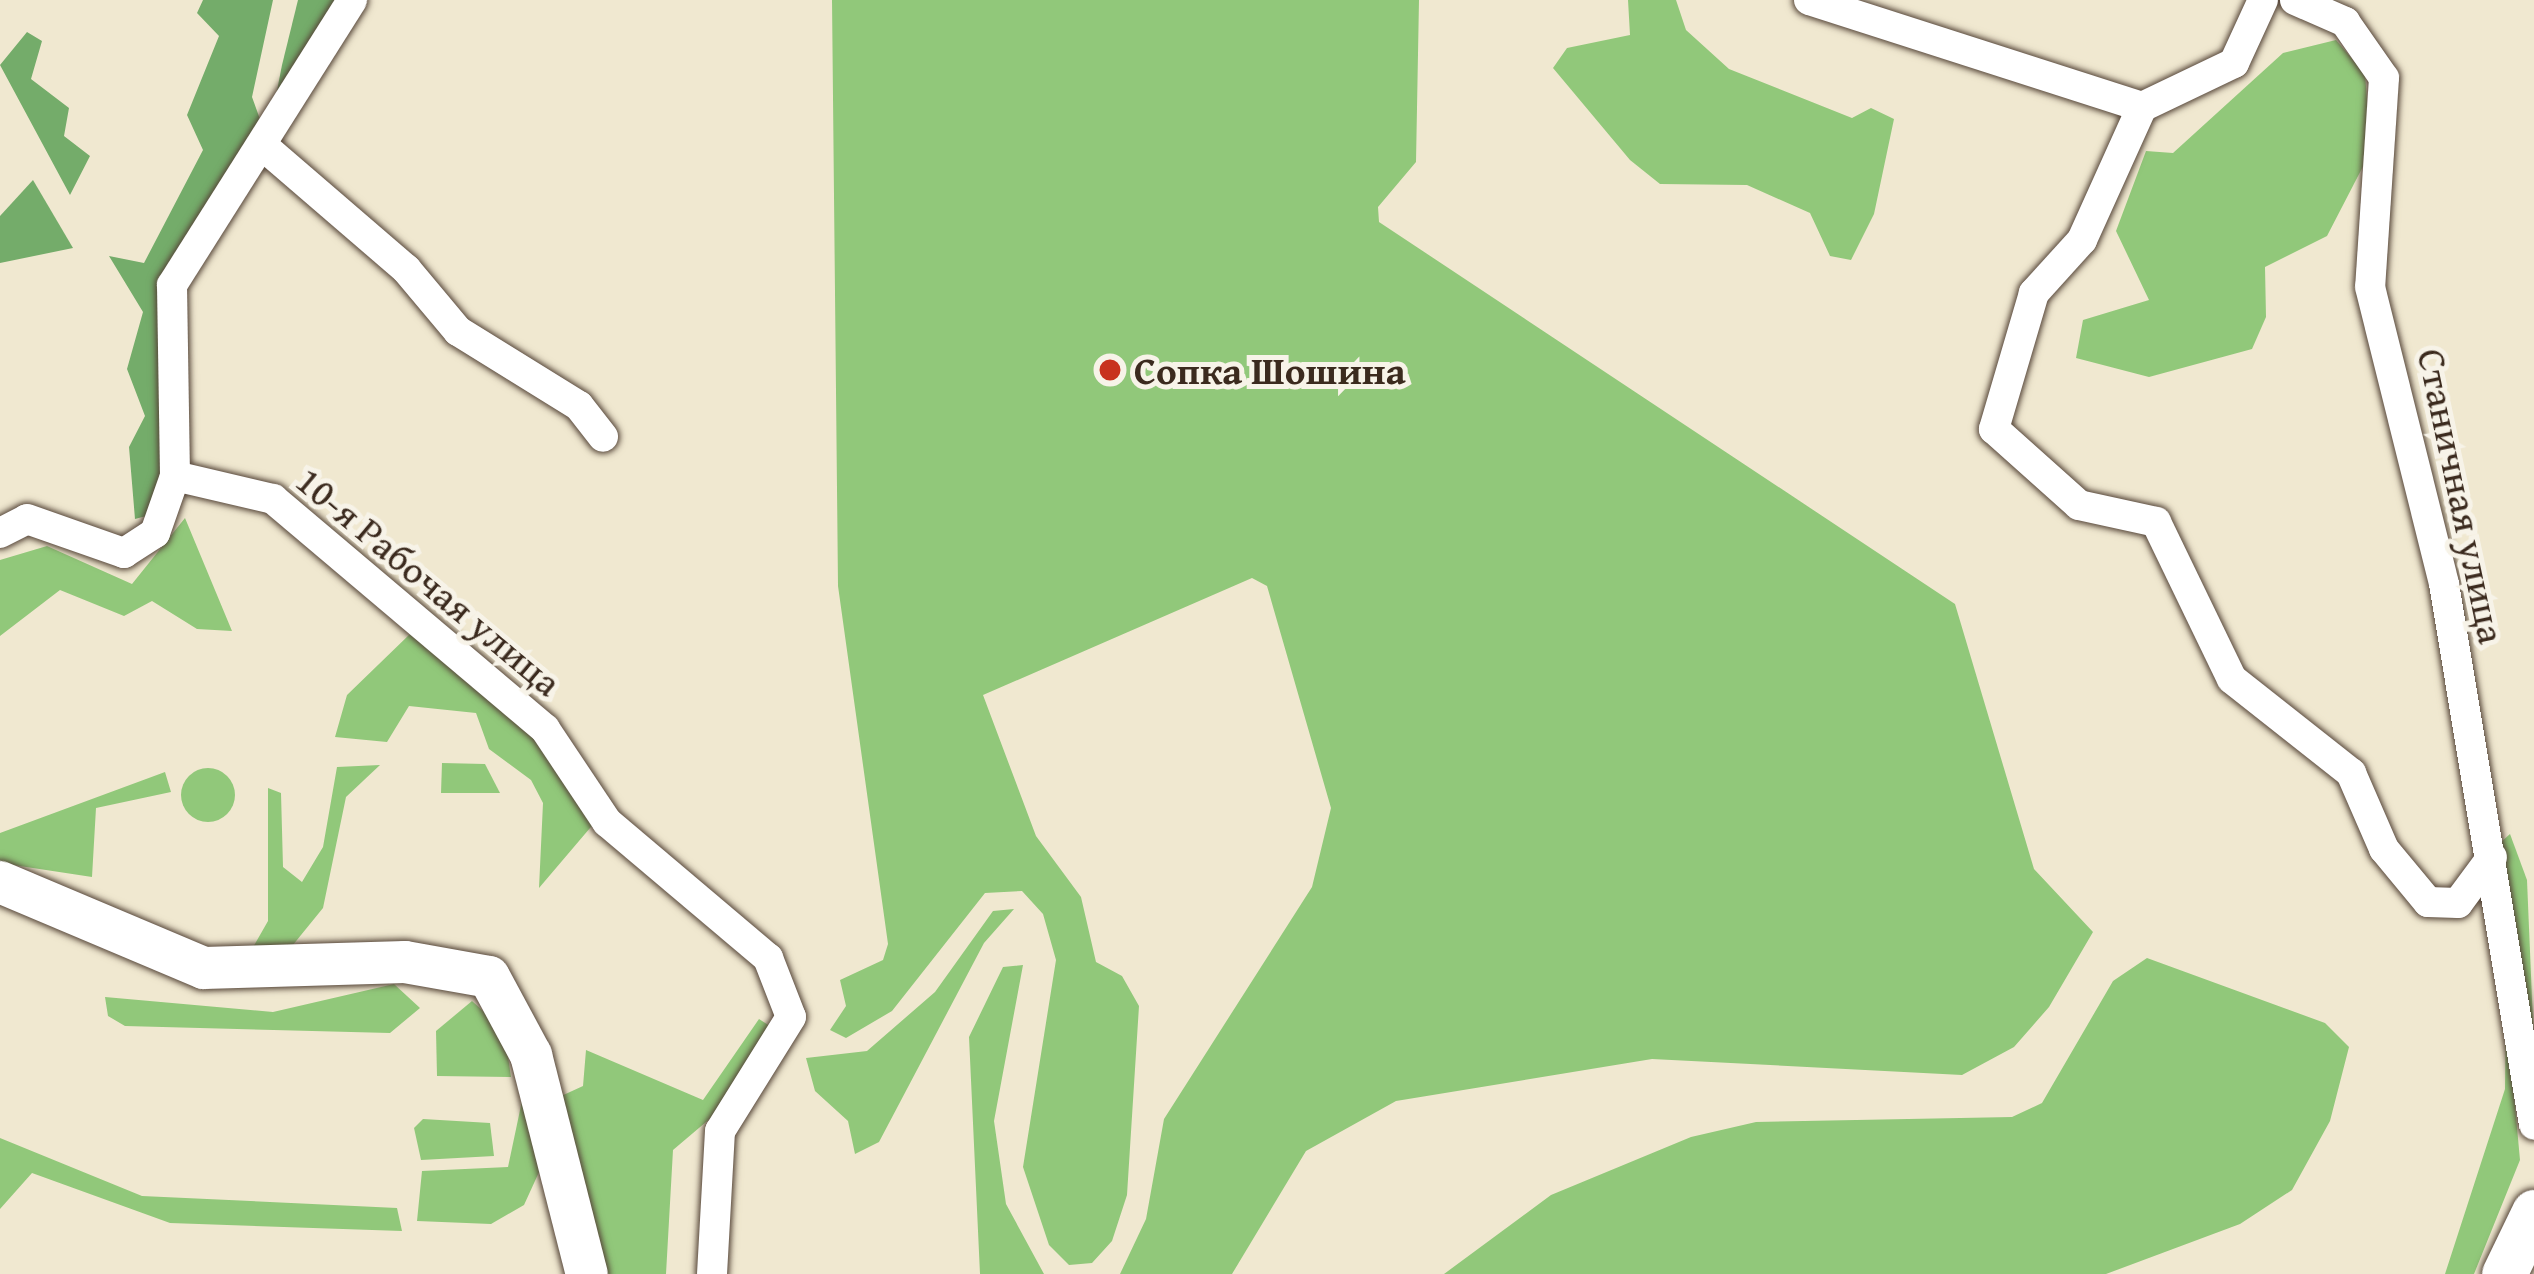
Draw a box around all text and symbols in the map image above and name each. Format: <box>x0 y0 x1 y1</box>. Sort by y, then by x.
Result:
street label: Станичная улица <box>2408 344 2516 648</box>
place label: Сопка Шошина <box>1134 347 1406 393</box>
marker: Сопка Шошина <box>1097 357 1123 383</box>
street label: 10-я Рабочая улица <box>287 456 571 706</box>

